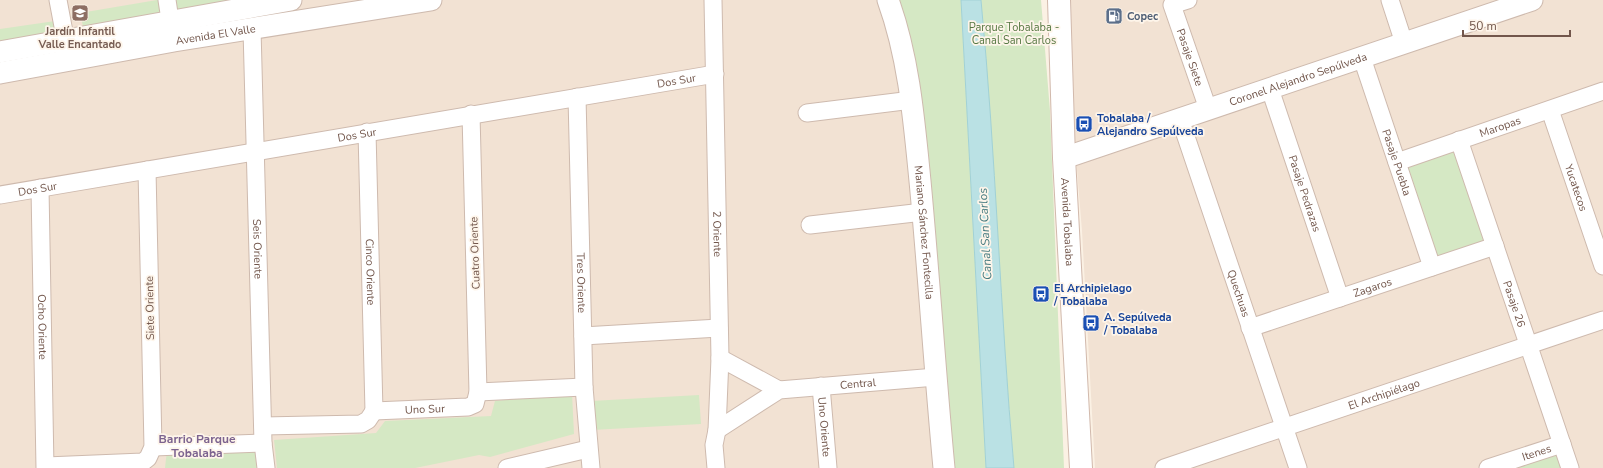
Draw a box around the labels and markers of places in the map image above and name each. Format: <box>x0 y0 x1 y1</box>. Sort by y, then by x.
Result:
school or university icon: Jardín Infantil Valle Encantado <box>70 3 90 23</box>
fuel station icon: Copec <box>1104 6 1124 26</box>
place label: Copec <box>1127 9 1159 24</box>
place label: Jardín Infantil Valle Encantado <box>38 24 121 52</box>
place label: Tobalaba / Alejandro Sepúlveda <box>1097 111 1204 139</box>
bus stop icon: Tobalaba / Alejandro Sepúlveda <box>1074 114 1094 134</box>
place label: El Archipielago / Tobalaba <box>1053 281 1132 309</box>
bus stop icon: El Archipielago / Tobalaba <box>1031 284 1051 304</box>
place label: A. Sepúlveda / Tobalaba <box>1103 310 1172 338</box>
bus stop icon: A. Sepúlveda / Tobalaba <box>1081 313 1101 333</box>

